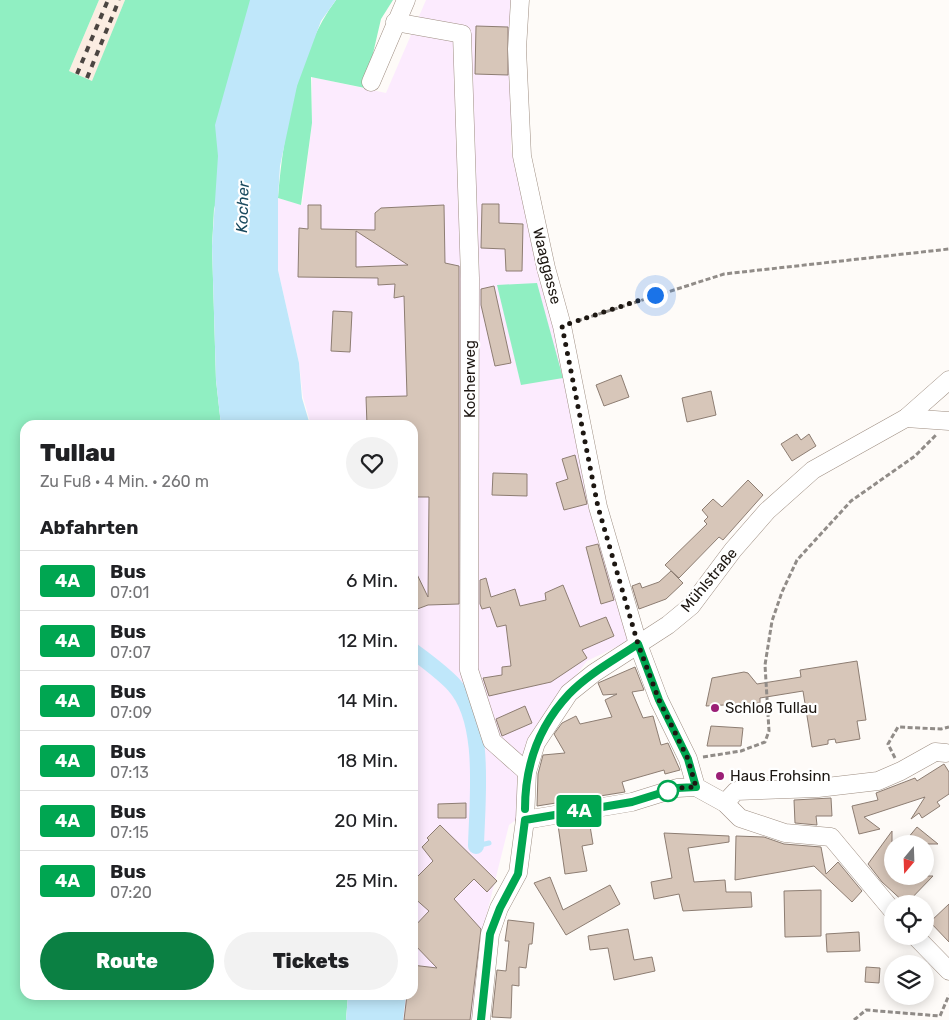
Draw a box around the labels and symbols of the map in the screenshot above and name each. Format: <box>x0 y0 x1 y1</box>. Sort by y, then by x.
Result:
water label: Kocher <box>232 180 253 233</box>
street label: Waaggasse <box>529 226 565 306</box>
your location <box>643 283 668 308</box>
street label: Kocherweg <box>461 340 479 418</box>
street label: Mühlstraße <box>677 544 741 616</box>
place label: Schloß Tullau <box>725 699 817 717</box>
marker: Schloß Tullau <box>709 702 721 714</box>
place label: Haus Frohsinn <box>730 767 831 785</box>
marker: Haus Frohsinn <box>714 770 726 782</box>
unlabelled marker <box>657 780 679 802</box>
line badge: 4A <box>556 795 602 827</box>
north arrow <box>884 835 934 885</box>

